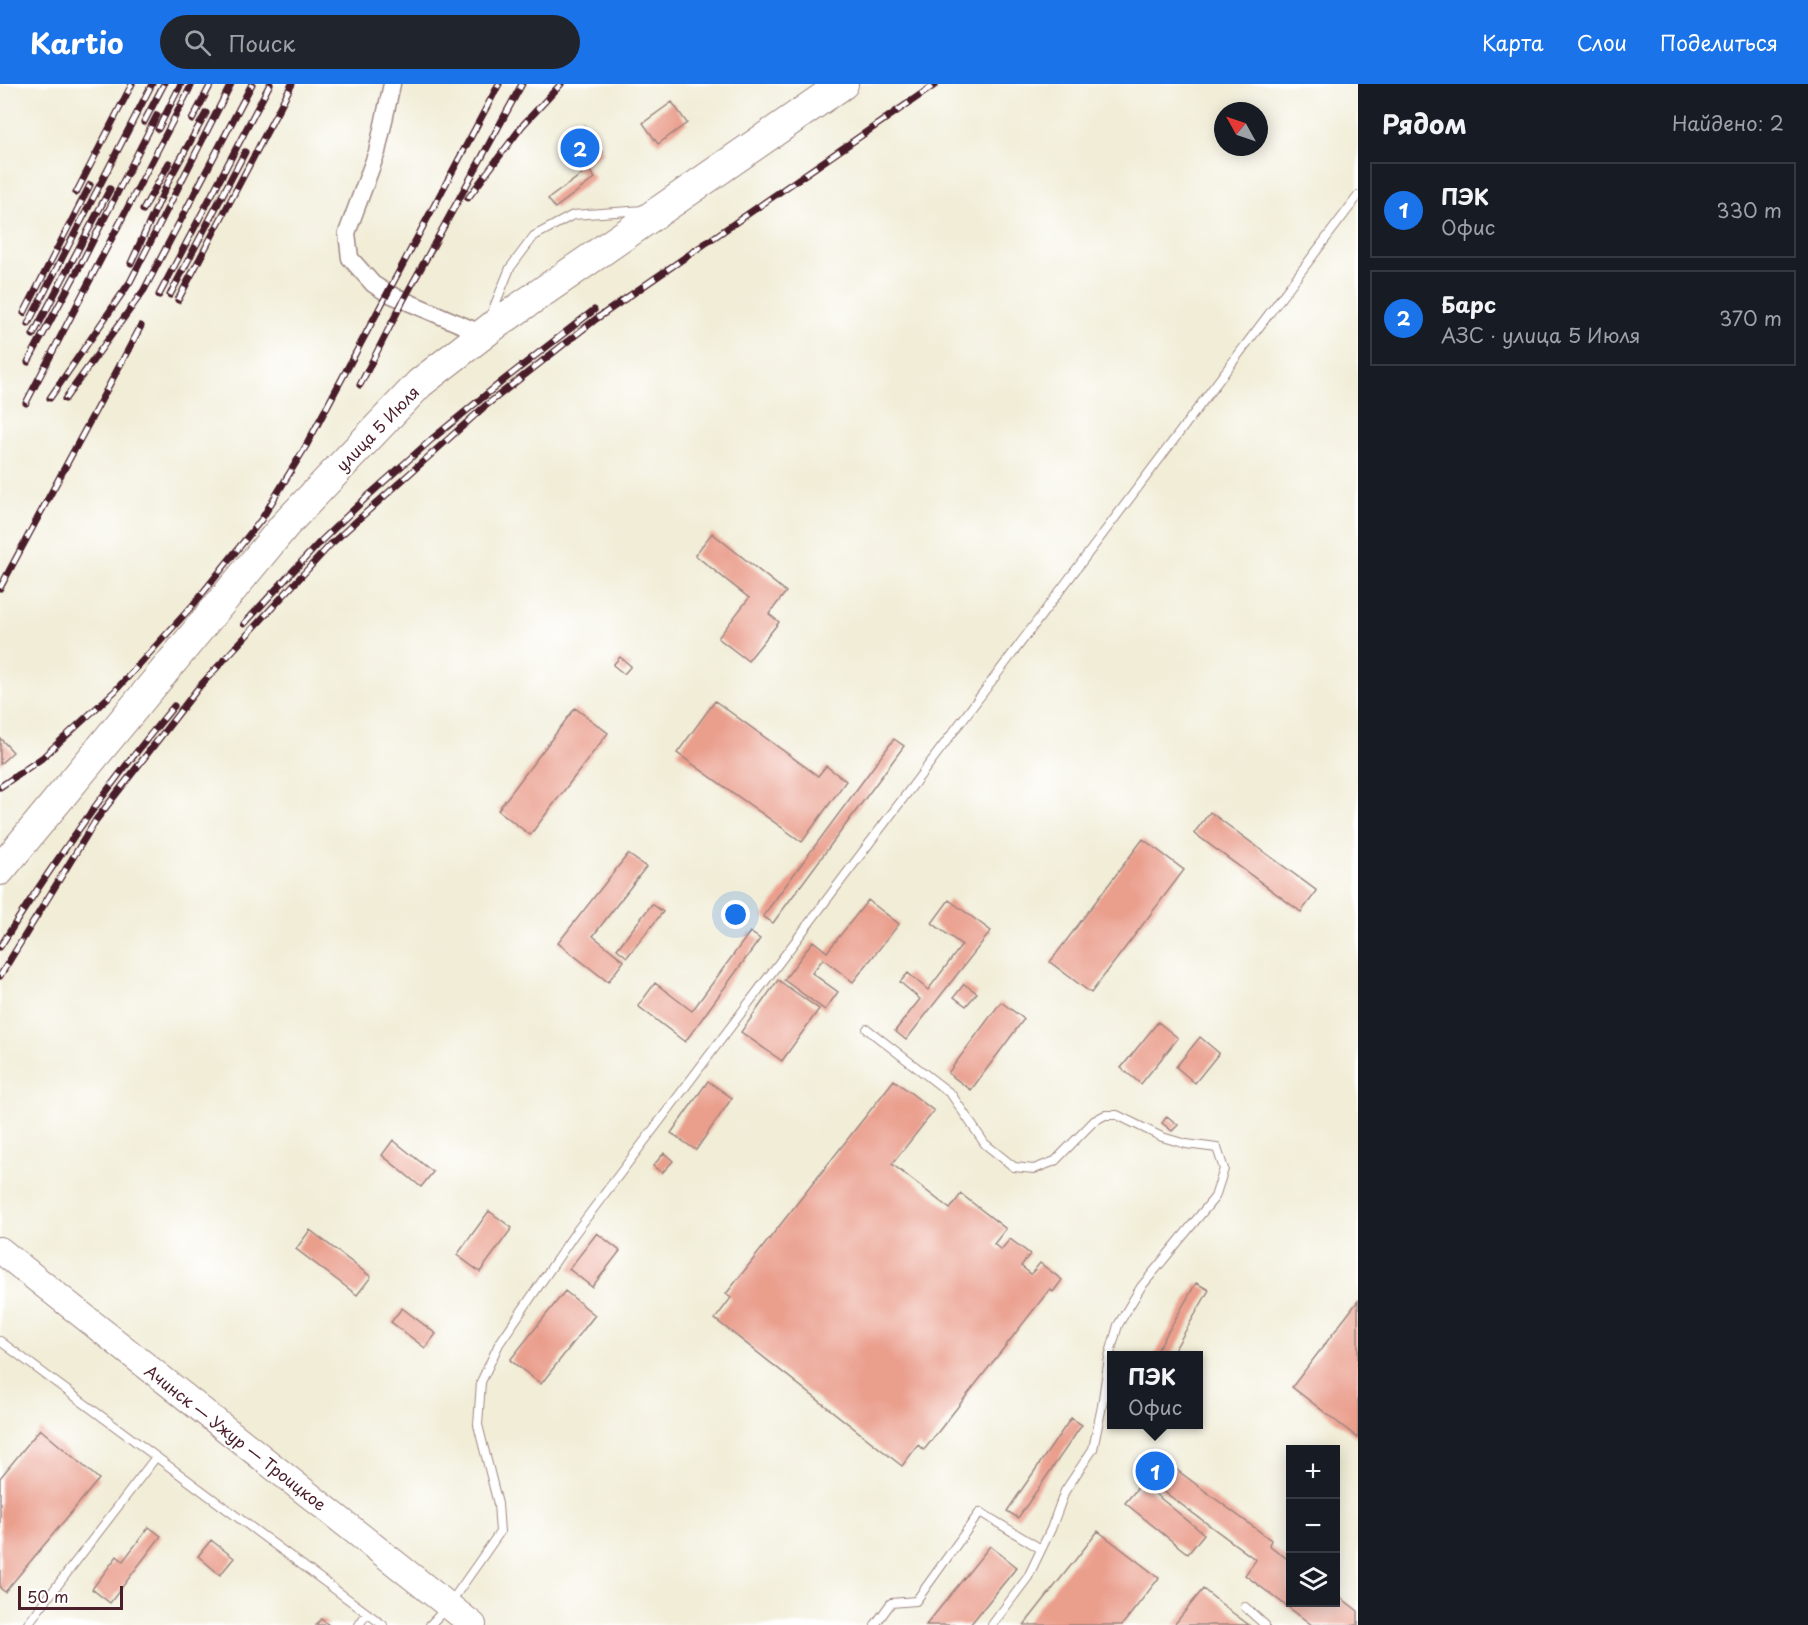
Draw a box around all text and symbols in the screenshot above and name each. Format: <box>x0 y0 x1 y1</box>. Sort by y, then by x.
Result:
search box <box>160 15 580 69</box>
text: Kartio <box>30 21 124 64</box>
icon: search <box>181 26 214 59</box>
text: Поиск <box>229 26 295 59</box>
text: Карта <box>1482 26 1544 58</box>
text: Слои <box>1577 26 1627 58</box>
text: Поделиться <box>1660 26 1778 58</box>
north arrow <box>1214 102 1268 156</box>
text: Рядом <box>1382 104 1467 143</box>
text: Найдено: 2 <box>1672 108 1784 138</box>
pin: 2 <box>560 126 600 170</box>
text: ПЭК <box>1441 179 1489 212</box>
text: 1 <box>1399 195 1408 225</box>
text: 330 m <box>1716 195 1782 225</box>
text: Офис <box>1441 212 1495 242</box>
text: Барс <box>1441 287 1496 320</box>
text: 2 <box>1396 303 1411 333</box>
text: 370 m <box>1719 303 1782 333</box>
text: АЗС · улица 5 Июля <box>1441 320 1641 350</box>
street label: улица 5 Июля <box>330 380 424 476</box>
your location <box>721 900 750 929</box>
popup <box>1107 1351 1203 1429</box>
street label: Ачинск — Ужур — Троицкое <box>140 1358 332 1516</box>
text: ПЭК <box>1128 1359 1176 1392</box>
text: Офис <box>1128 1392 1182 1422</box>
map controls <box>1286 1445 1340 1607</box>
button: + <box>1286 1445 1340 1499</box>
pin: 1 <box>1136 1448 1174 1494</box>
button: − <box>1286 1499 1340 1553</box>
button: layers <box>1286 1553 1340 1607</box>
scale bar <box>18 1583 123 1610</box>
text: 50 m <box>27 1584 68 1608</box>

